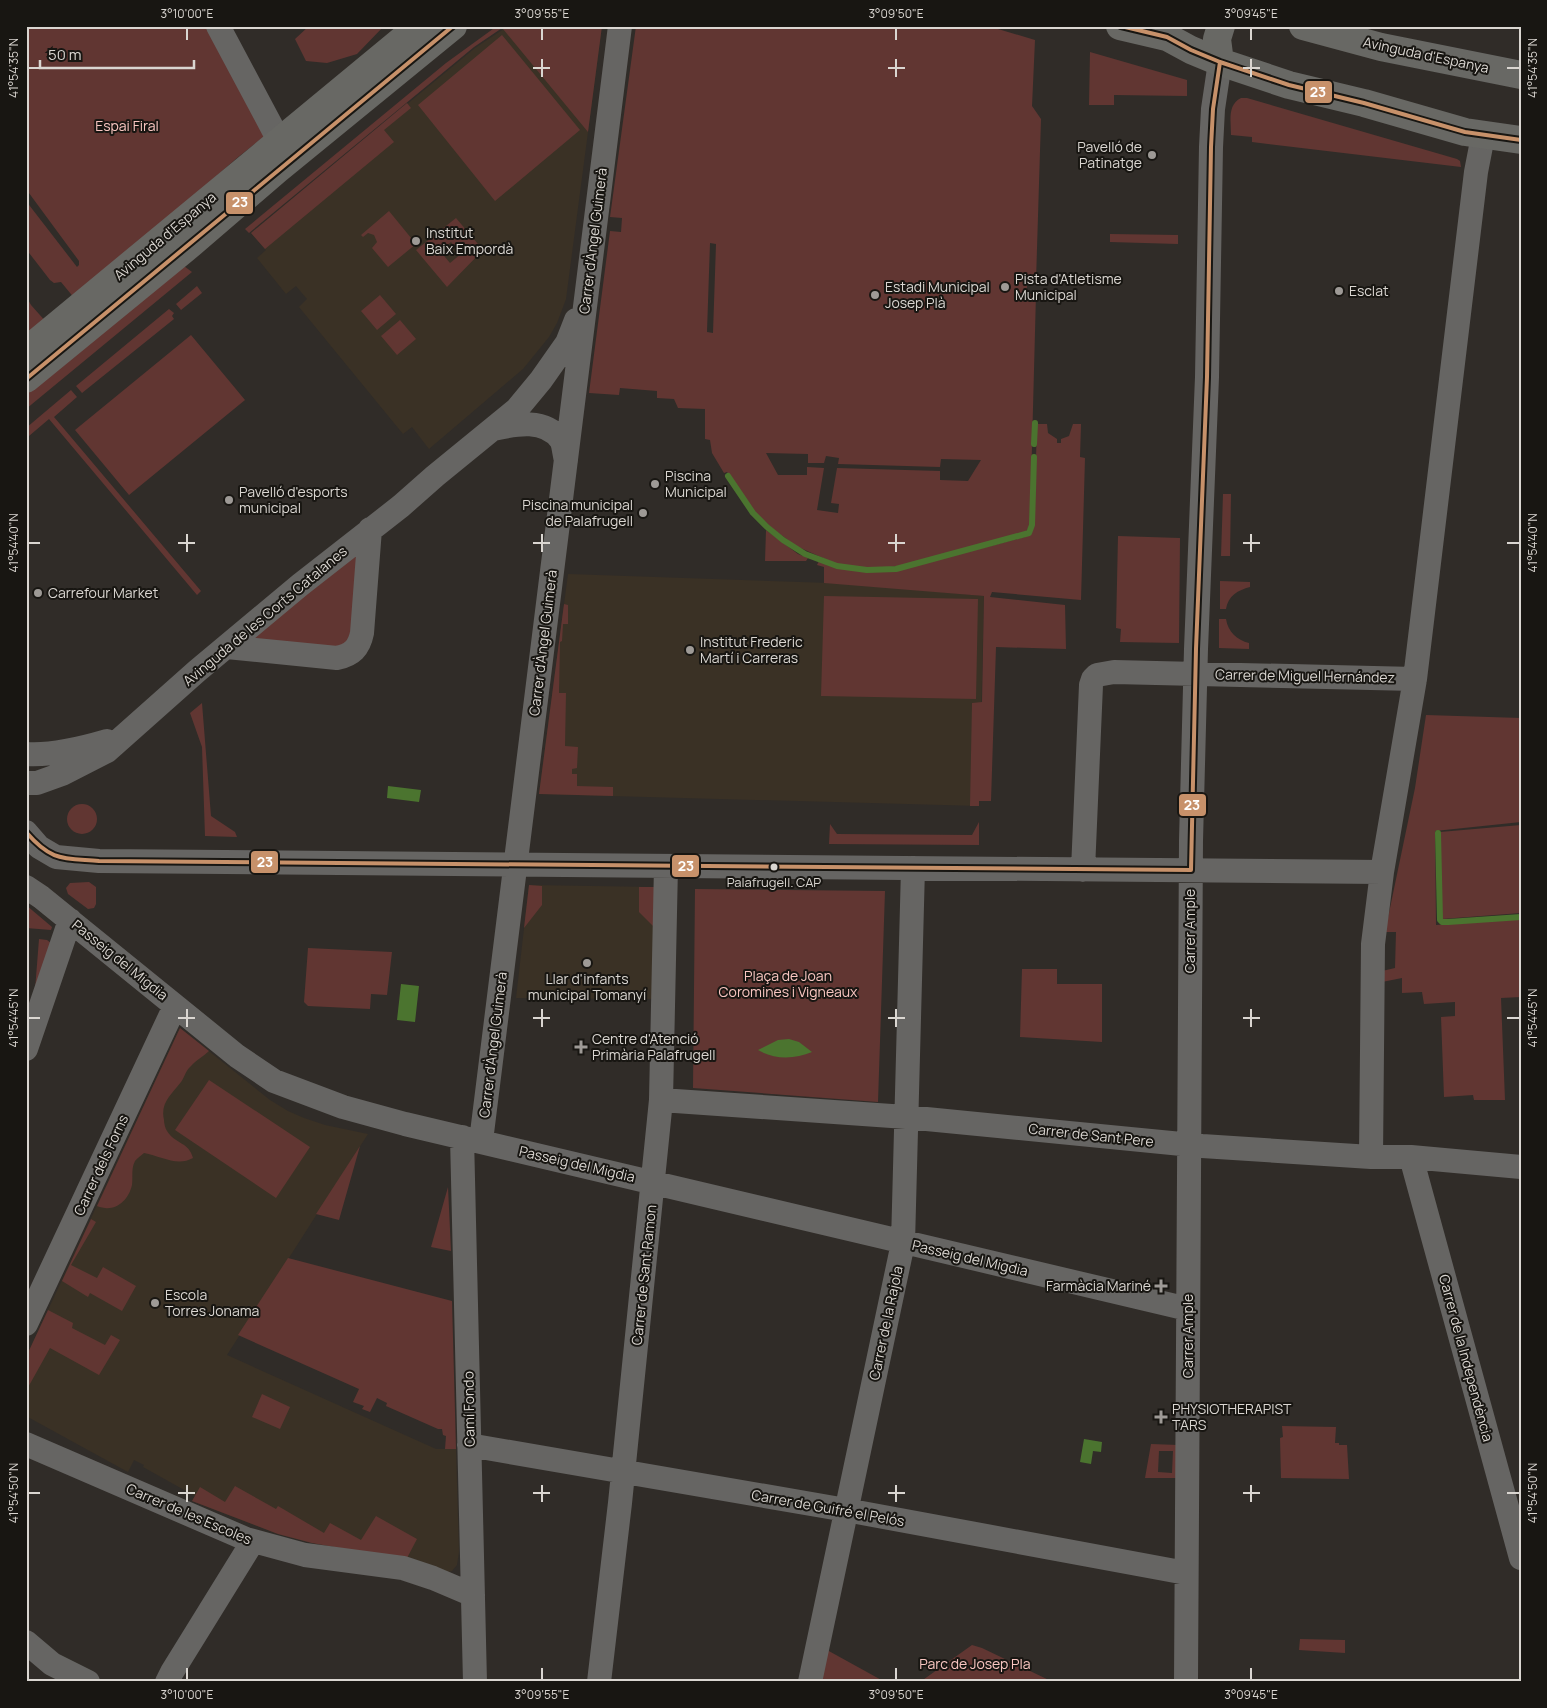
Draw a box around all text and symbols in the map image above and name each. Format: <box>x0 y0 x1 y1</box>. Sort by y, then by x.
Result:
text: 3°10'00"E <box>161 5 214 22</box>
text: 3°09'55"E <box>515 5 570 22</box>
text: 3°09'50"E <box>868 5 924 22</box>
text: 3°09'45"E <box>1224 5 1278 22</box>
street label: Avinguda d'Espanya <box>1361 32 1491 77</box>
text: 41°54'35"N <box>5 38 22 98</box>
scale bar <box>40 38 194 70</box>
text: 41°54'35"N <box>1524 38 1541 98</box>
text: 50 m <box>48 44 82 65</box>
line badge: 23 <box>1304 80 1333 104</box>
text: 23 <box>1310 82 1326 101</box>
park label: Espai Firal <box>95 116 159 135</box>
place label: Pavelló de Patinatge <box>1077 137 1142 172</box>
marker: Pavelló de Patinatge <box>1146 149 1158 161</box>
street label: Carrer d'Àngel Guimerà <box>574 167 611 315</box>
street label: Avinguda d'Espanya <box>110 187 220 284</box>
line badge: 23 <box>225 191 254 215</box>
text: 23 <box>232 192 248 211</box>
place label: Institut Baix Empordà <box>426 223 513 258</box>
marker: Institut Baix Empordà <box>410 235 422 247</box>
place label: Pista d'Atletisme Municipal <box>1015 269 1122 304</box>
place label: Estadi Municipal Josep Plà <box>885 277 990 312</box>
marker: Pista d'Atletisme Municipal <box>999 281 1011 293</box>
place label: Esclat <box>1349 281 1389 300</box>
marker: Esclat <box>1333 285 1345 297</box>
marker: Estadi Municipal Josep Plà <box>869 289 881 301</box>
place label: Piscina Municipal <box>665 466 727 501</box>
marker: Piscina Municipal <box>649 478 661 490</box>
place label: Pavelló d'esports municipal <box>239 482 348 517</box>
marker: Pavelló d'esports municipal <box>223 494 235 506</box>
place label: Piscina municipal de Palafrugell <box>522 495 633 530</box>
marker: Piscina municipal de Palafrugell <box>637 507 649 519</box>
text: 41°54'40"N <box>5 513 22 573</box>
text: 41°54'40"N <box>1524 513 1541 573</box>
street label: Avinguda de les Corts Catalanes <box>179 541 351 690</box>
street label: Carrer d'Àngel Guimerà <box>524 569 561 717</box>
place label: Carrefour Market <box>48 583 159 602</box>
marker: Carrefour Market <box>32 587 44 599</box>
place label: Institut Frederic Martí i Carreras <box>700 632 803 667</box>
marker: Institut Frederic Martí i Carreras <box>684 644 696 656</box>
street label: Carrer de Miguel Hernández <box>1215 664 1395 687</box>
line badge: 23 <box>1178 793 1207 817</box>
text: 23 <box>1184 795 1200 814</box>
line badge: 23 <box>250 850 279 874</box>
text: 23 <box>257 852 273 871</box>
line badge: 23 <box>671 854 700 878</box>
text: 23 <box>678 856 694 875</box>
marker: Palafrugell. CAP <box>769 862 779 872</box>
place label: Palafrugell. CAP <box>727 873 821 891</box>
street label: Carrer Ample <box>1180 889 1199 973</box>
street label: Passeig del Migdia <box>68 915 172 1004</box>
marker: Llar d'infants municipal Tomanyí <box>581 957 593 969</box>
park label: Plaça de Joan Coromines i Vigneaux <box>719 966 858 1001</box>
place label: Llar d'infants municipal Tomanyí <box>528 969 646 1004</box>
street label: Carrer d'Àngel Guimerà <box>474 971 511 1119</box>
text: 41°54'45"N <box>5 989 22 1047</box>
text: 41°54'45"N <box>1524 989 1541 1047</box>
place label: Centre d'Atenció Primària Palafrugell <box>592 1029 716 1064</box>
marker: Centre d'Atenció Primària Palafrugell <box>574 1040 588 1054</box>
street label: Carrer dels Forns <box>69 1111 132 1218</box>
street label: Carrer de Sant Pere <box>1027 1118 1155 1151</box>
street label: Passeig del Migdia <box>517 1141 637 1186</box>
street label: Carrer de Sant Ramon <box>627 1204 660 1346</box>
street label: Passeig del Migdia <box>910 1235 1030 1280</box>
street label: Carrer de la Rajola <box>864 1264 907 1382</box>
street label: Carrer de la Independència <box>1435 1272 1498 1444</box>
place label: Farmàcia Mariné <box>1046 1276 1151 1295</box>
marker: Farmàcia Mariné <box>1155 1280 1167 1292</box>
place label: Escola Torres Jonama <box>165 1285 259 1320</box>
street label: Carrer Ample <box>1178 1294 1197 1378</box>
marker: Escola Torres Jonama <box>149 1297 161 1309</box>
street label: Camí Fondo <box>458 1371 479 1447</box>
place label: PHYSIOTHERAPIST TARS <box>1172 1399 1292 1434</box>
marker: PHYSIOTHERAPIST TARS <box>1154 1410 1168 1424</box>
text: 41°54'50"N <box>5 1463 22 1523</box>
text: 41°54'50"N <box>1524 1463 1541 1523</box>
street label: Carrer de les Escoles <box>124 1478 255 1549</box>
street label: Carrer de Guifré el Pelós <box>750 1485 906 1530</box>
park label: Parc de Josep Pla <box>919 1654 1031 1673</box>
text: 3°10'00"E <box>161 1686 214 1703</box>
text: 3°09'55"E <box>515 1686 570 1703</box>
text: 3°09'50"E <box>868 1686 924 1703</box>
text: 3°09'45"E <box>1224 1686 1278 1703</box>

